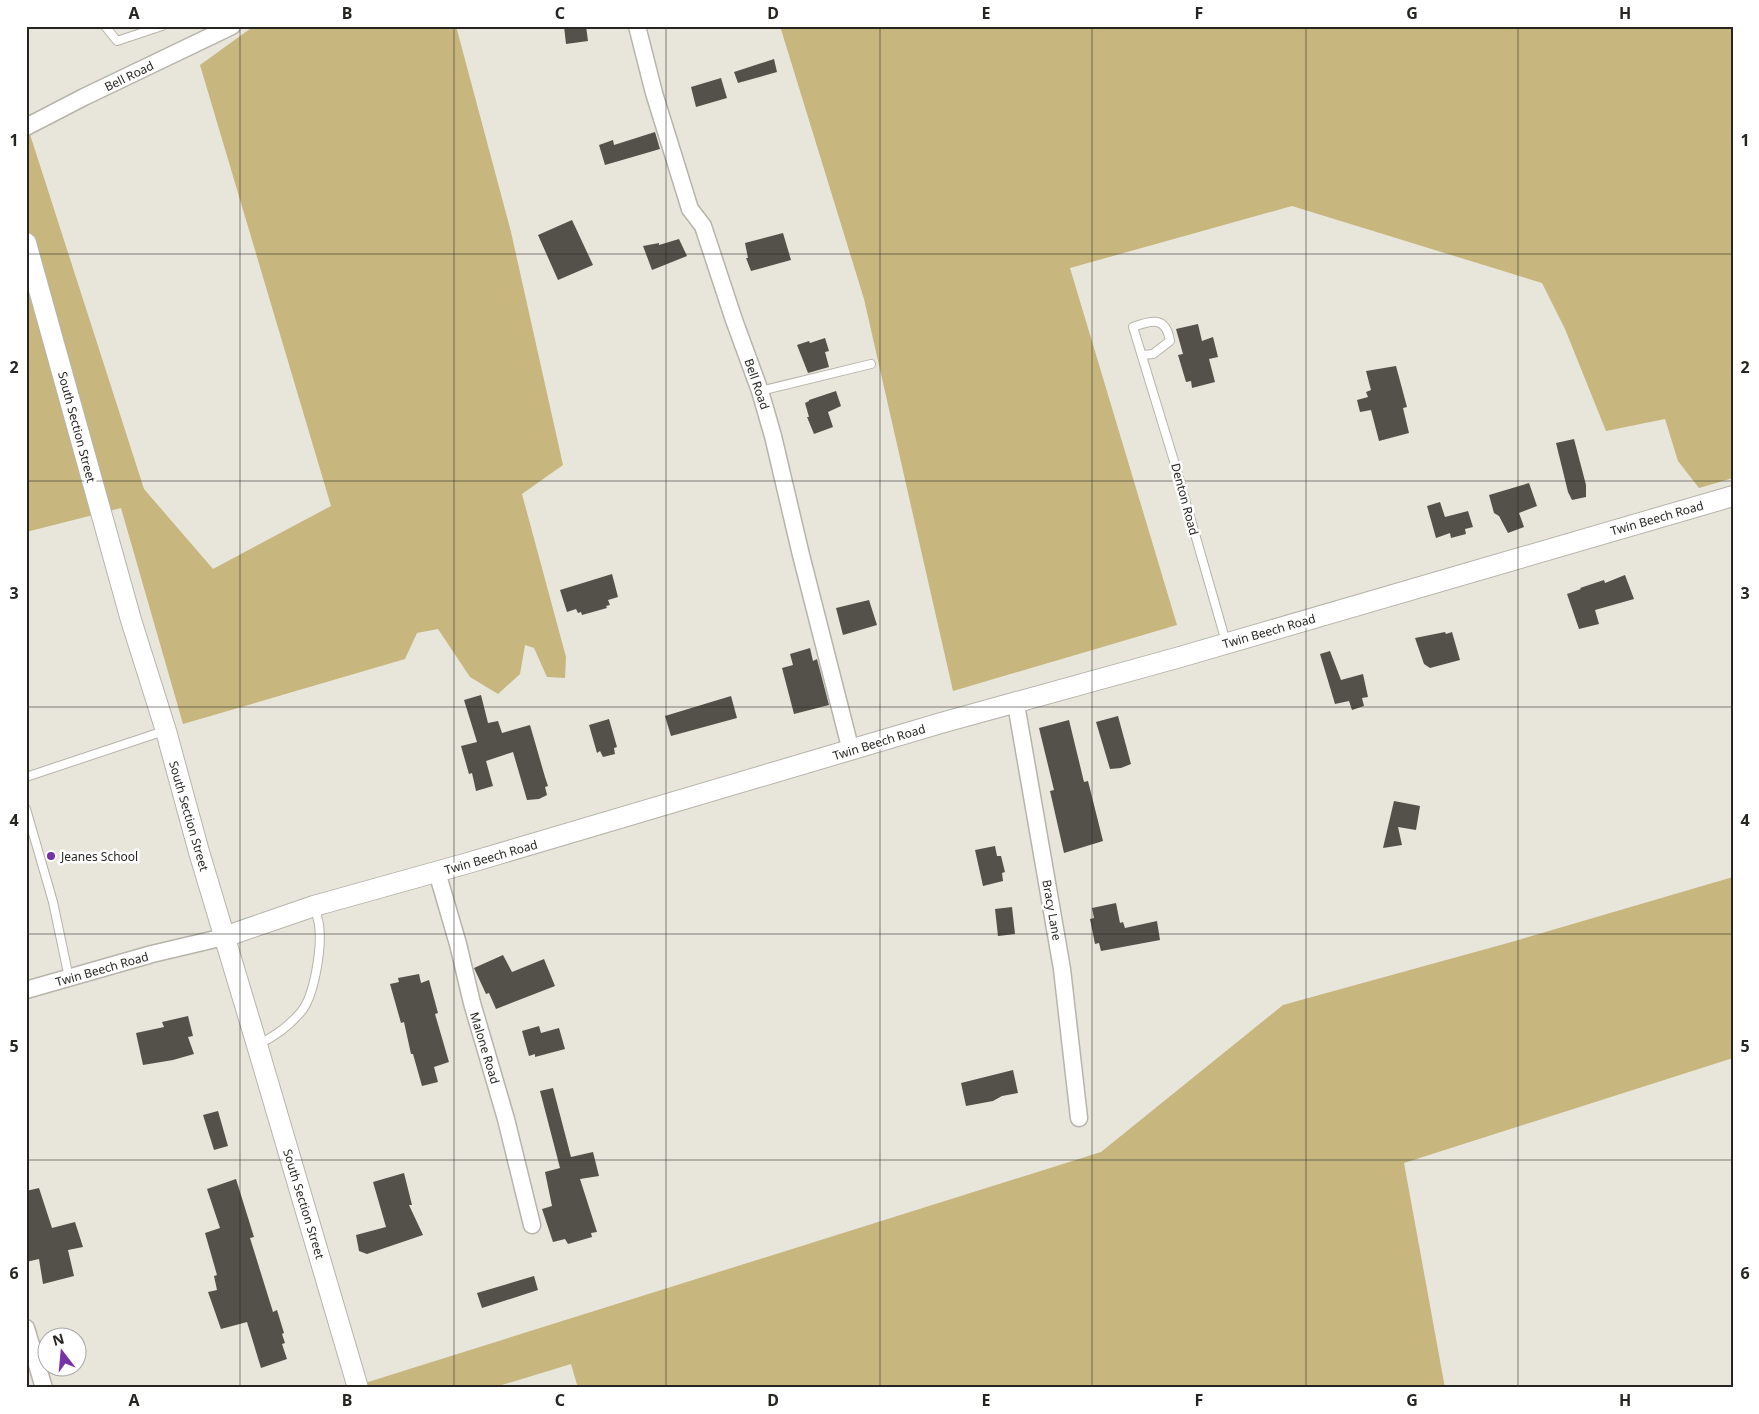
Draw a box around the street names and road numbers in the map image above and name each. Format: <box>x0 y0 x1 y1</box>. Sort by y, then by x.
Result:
street label: Bell Road <box>102 57 156 95</box>
street label: Bell Road <box>740 356 774 412</box>
street label: South Section Street <box>54 370 100 485</box>
street label: Denton Road <box>1167 461 1203 537</box>
street label: Twin Beech Road <box>1609 497 1705 539</box>
street label: Twin Beech Road <box>1221 610 1317 652</box>
street label: Twin Beech Road <box>831 720 927 764</box>
street label: South Section Street <box>165 759 213 874</box>
street label: Twin Beech Road <box>443 836 539 878</box>
street label: Bracy Lane <box>1038 878 1066 942</box>
street label: Twin Beech Road <box>54 948 150 990</box>
street label: Malone Road <box>466 1010 504 1086</box>
street label: South Section Street <box>279 1147 329 1262</box>

